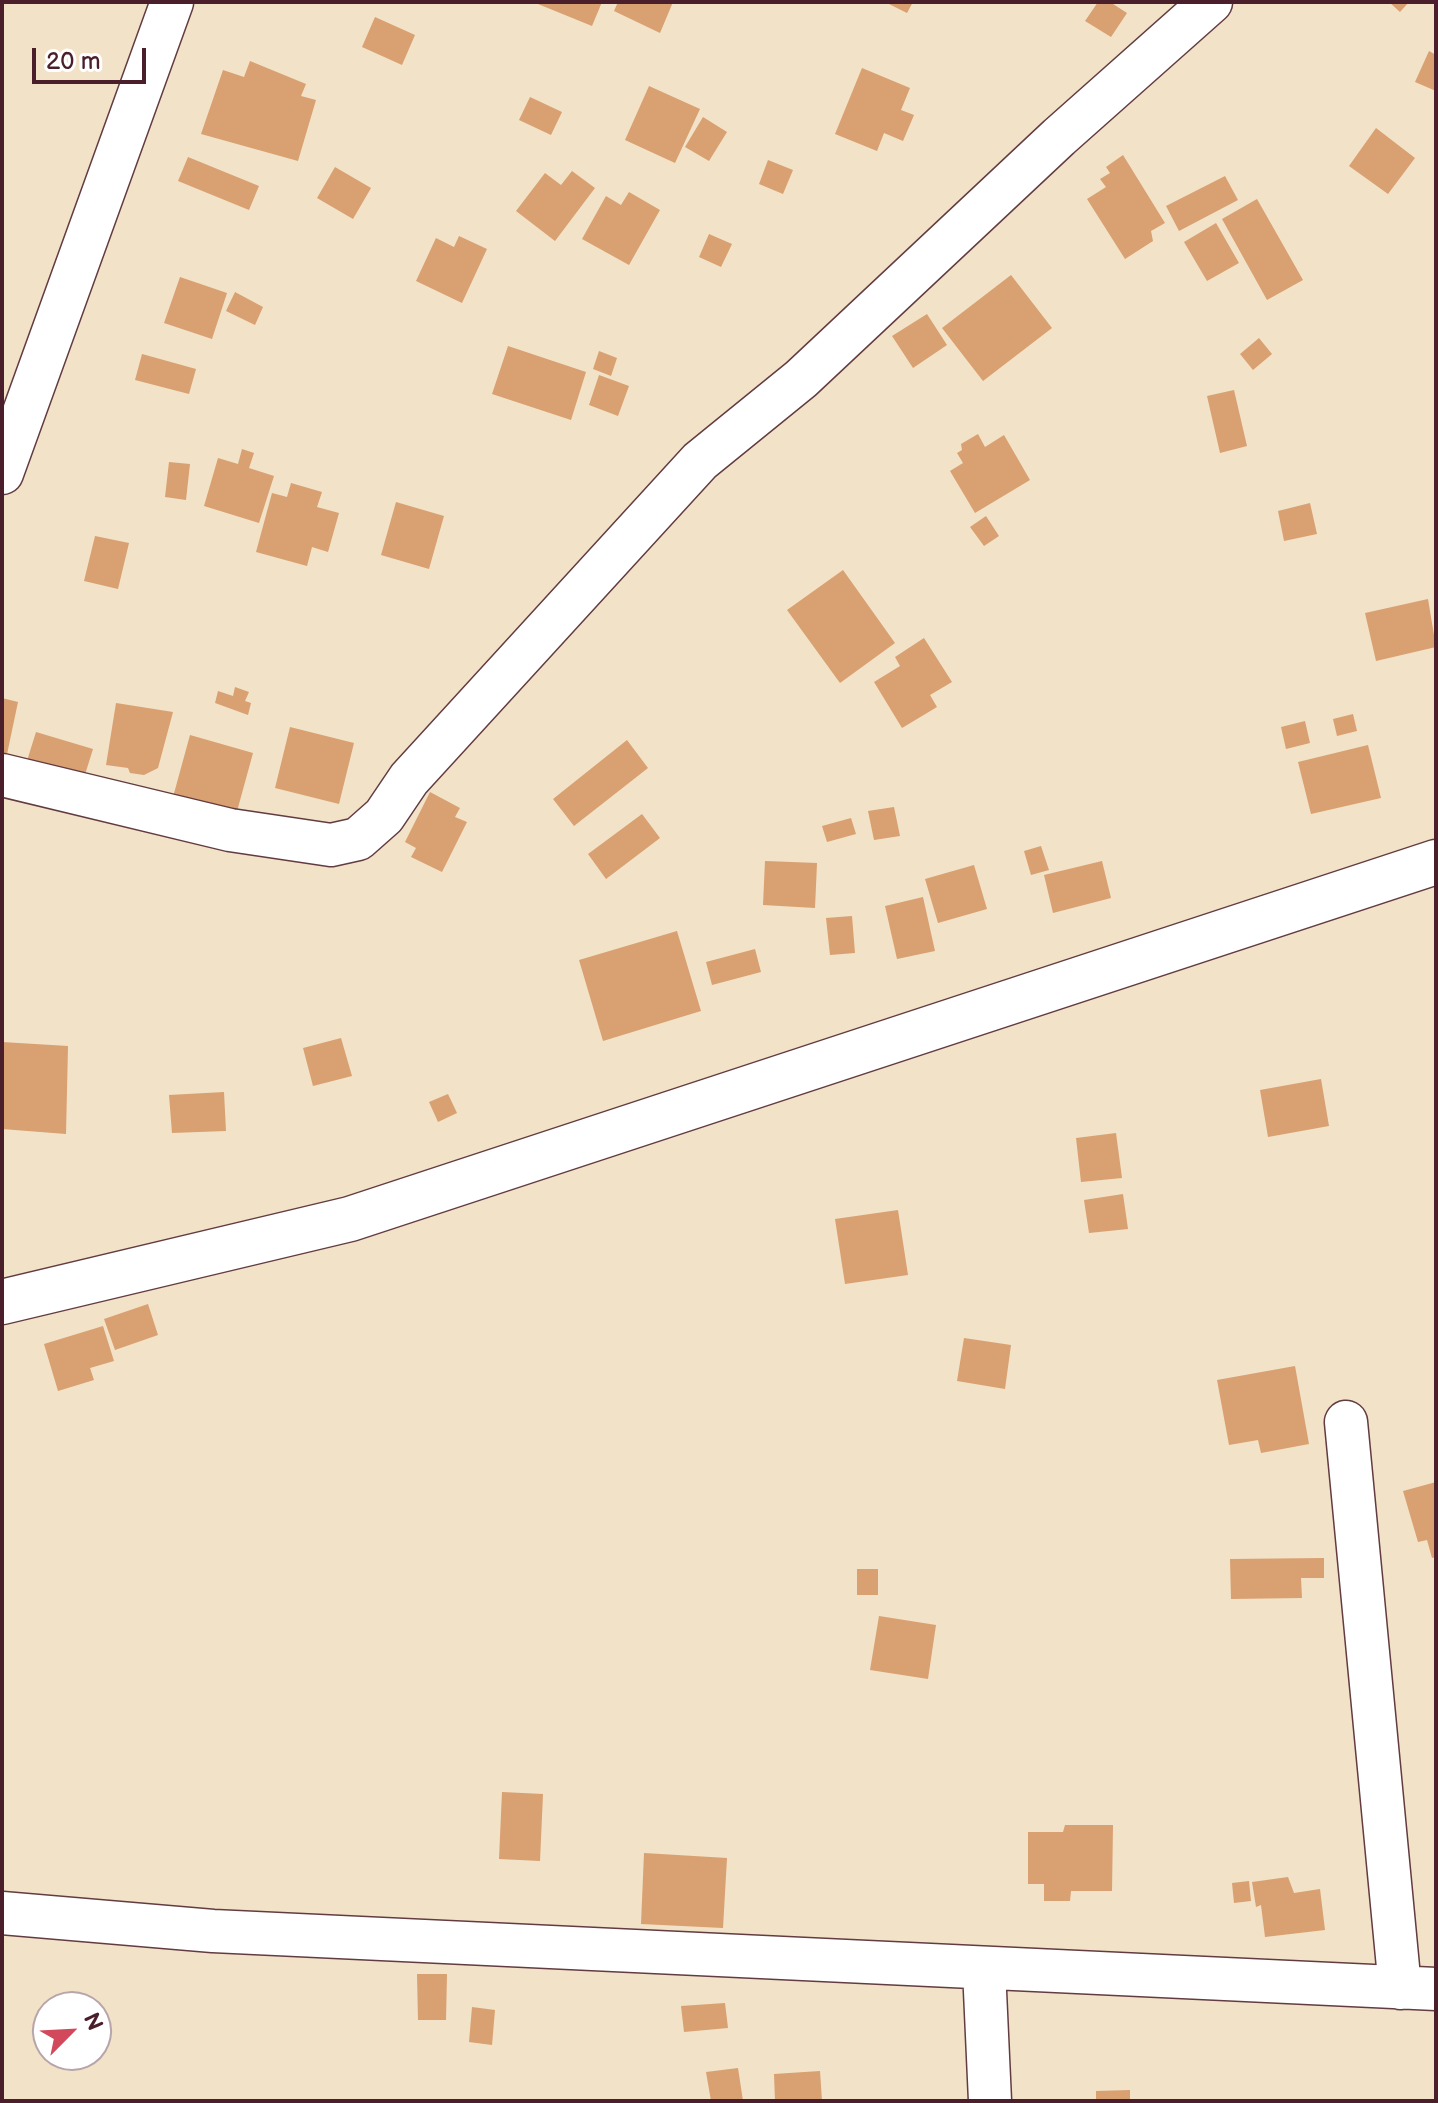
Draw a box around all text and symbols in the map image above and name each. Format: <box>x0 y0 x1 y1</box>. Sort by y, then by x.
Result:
scale bar <box>36 32 150 82</box>
text: 20 m <box>46 47 101 76</box>
north arrow <box>32 1991 112 2071</box>
text: N <box>77 2009 108 2035</box>

